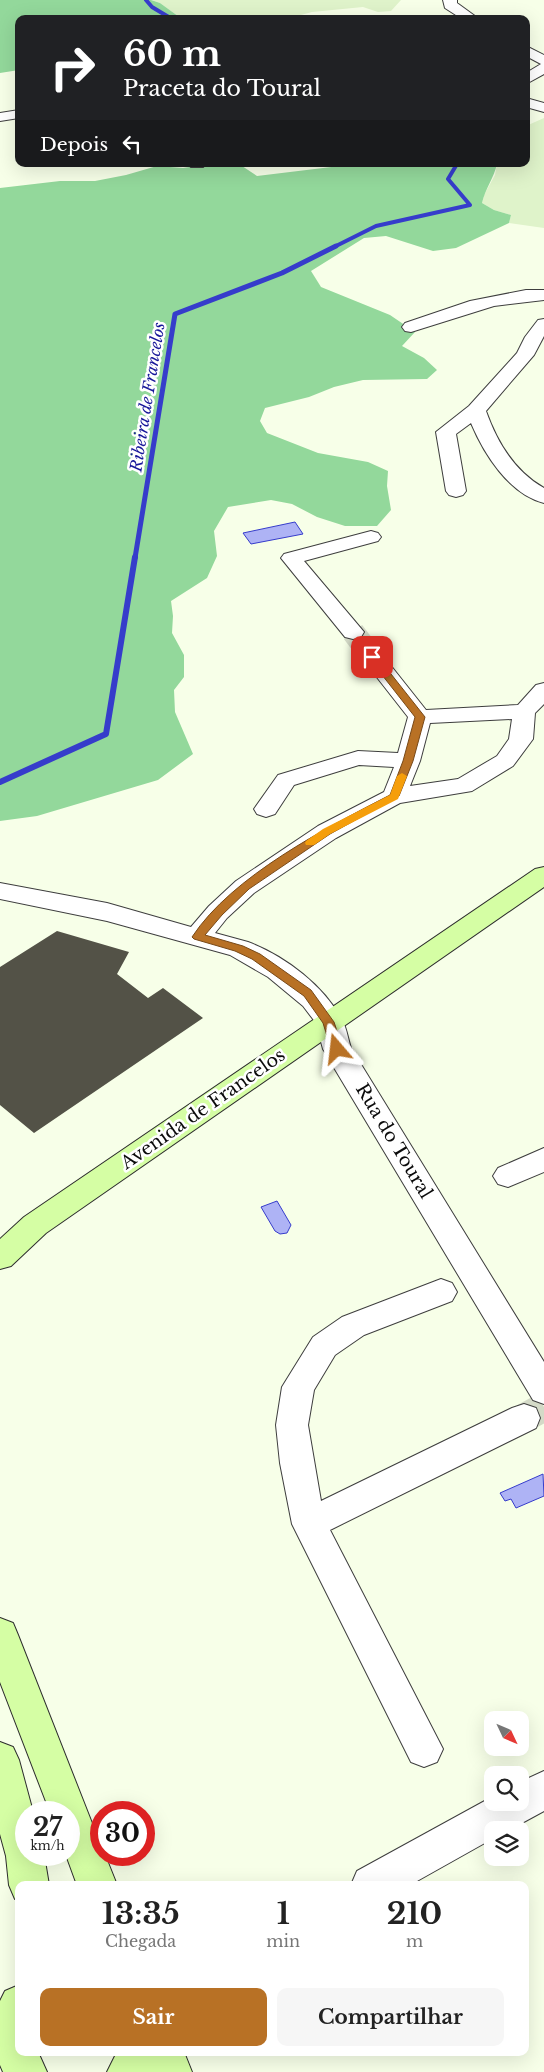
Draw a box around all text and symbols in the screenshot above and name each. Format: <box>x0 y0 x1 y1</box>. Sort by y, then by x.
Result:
text: 60 m <box>123 32 221 75</box>
icon: right <box>40 35 105 100</box>
text: Praceta do Toural <box>123 75 321 102</box>
icon: left <box>118 130 146 158</box>
text: Depois <box>40 133 108 156</box>
water label: Ribeira de Francelos <box>125 321 169 474</box>
pin <box>351 636 393 678</box>
icon: arrive <box>358 643 386 671</box>
position arrow <box>310 1022 362 1074</box>
street label: Avenida de Francelos <box>116 1044 289 1175</box>
street label: Rua do Toural <box>351 1079 437 1203</box>
north arrow <box>484 1711 529 1756</box>
map controls <box>484 1711 529 1866</box>
button: search <box>484 1766 529 1811</box>
speed limit sign: 30 <box>90 1801 155 1866</box>
text: 27 <box>33 1812 62 1843</box>
button: layers <box>484 1821 529 1866</box>
text: km/h <box>30 1838 65 1853</box>
text: 13:35 <box>102 1895 180 1932</box>
text: 1 <box>277 1895 290 1932</box>
text: 210 <box>387 1895 442 1932</box>
text: Chegada <box>105 1931 176 1951</box>
text: min <box>266 1931 300 1951</box>
text: m <box>406 1931 423 1951</box>
button: Sair <box>40 1988 267 2046</box>
button: Compartilhar <box>277 1988 504 2046</box>

